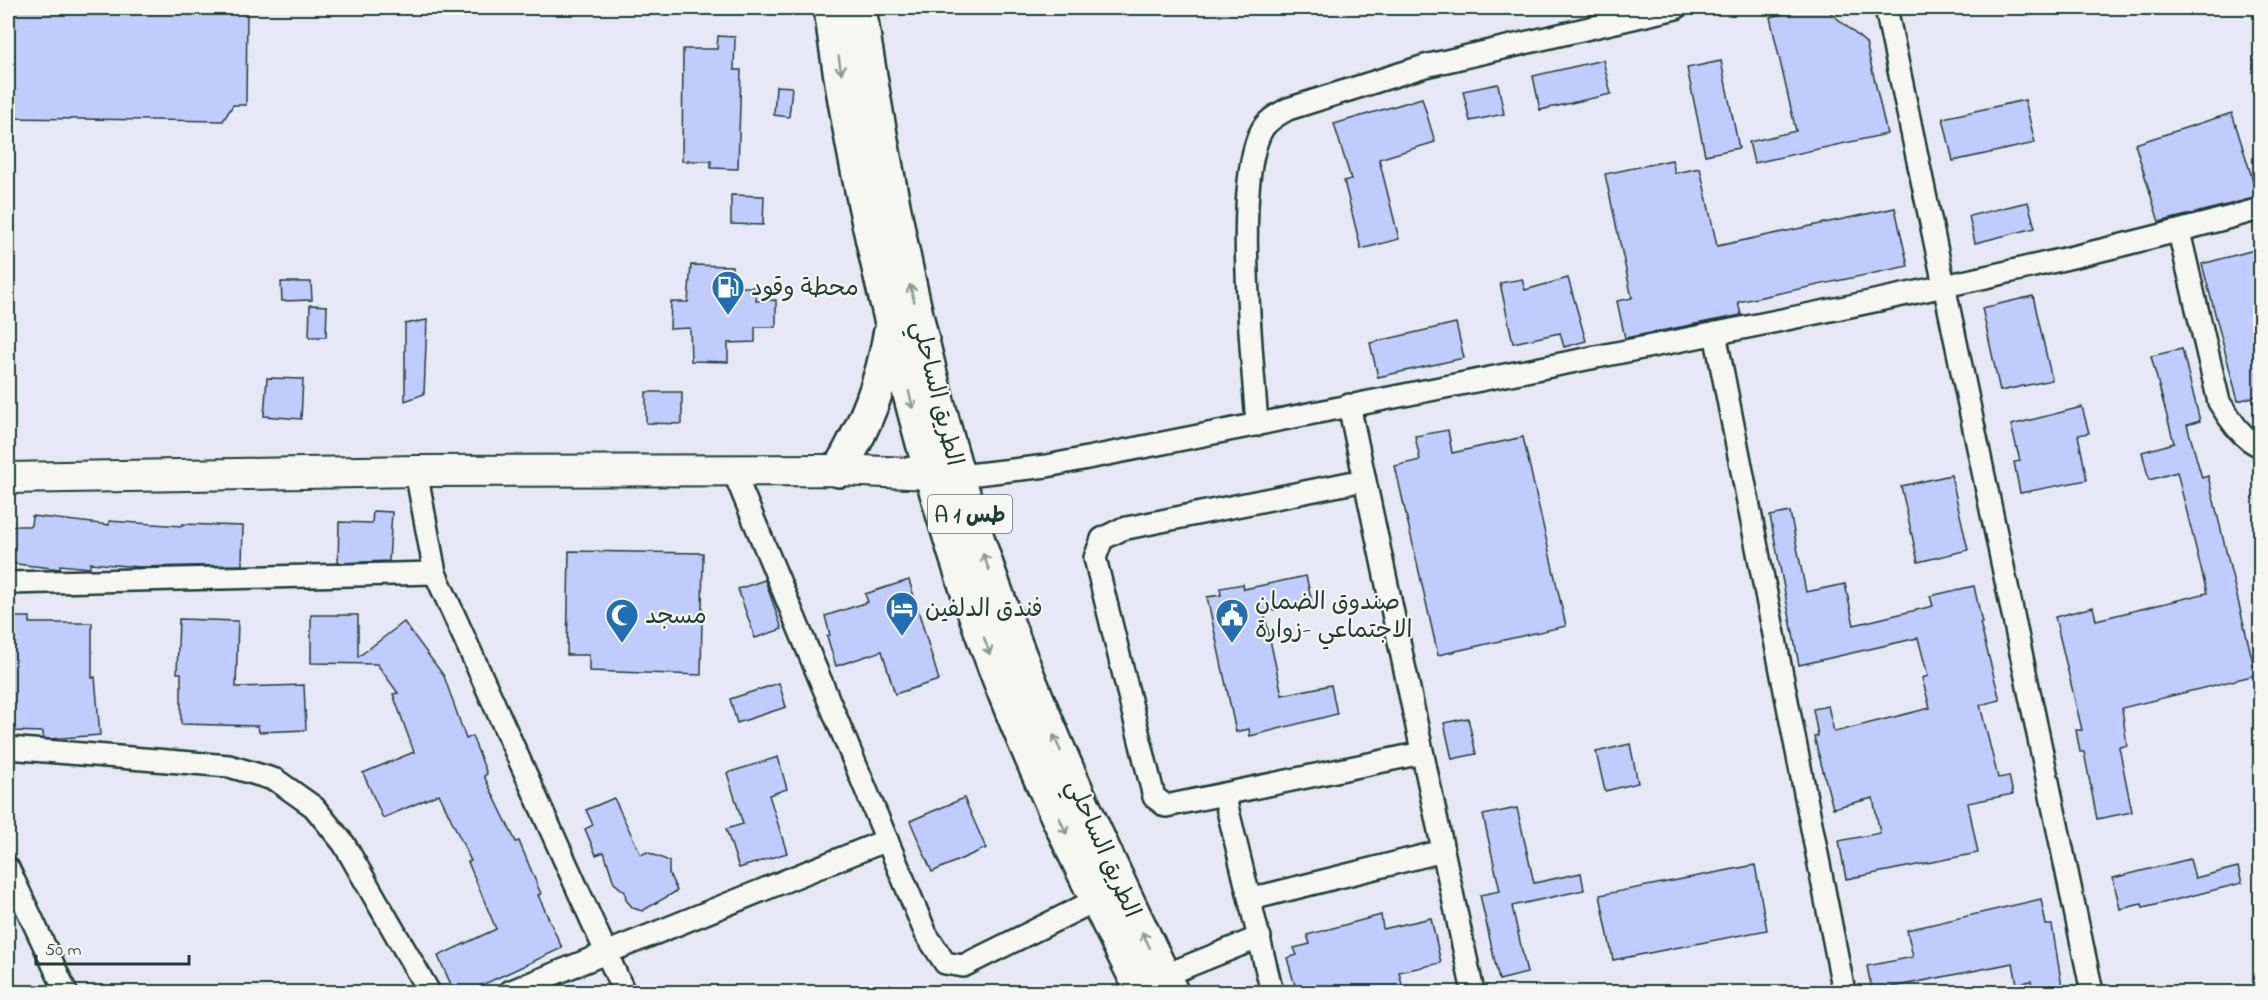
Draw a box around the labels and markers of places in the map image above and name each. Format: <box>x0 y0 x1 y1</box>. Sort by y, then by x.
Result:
fuel station icon: محطة وقود <box>710 269 746 316</box>
place label: محطة وقود <box>751 272 859 307</box>
place label: صندوق الضمان الاجتماعي -زوارة <box>1255 586 1412 650</box>
hotel icon: فندق الدلفين <box>884 590 920 637</box>
place label: فندق الدلفين <box>925 593 1043 628</box>
mosque icon: مسجد <box>604 597 640 644</box>
public building icon: صندوق الضمان الاجتماعي -زوارة <box>1214 597 1250 644</box>
place label: مسجد <box>645 600 707 635</box>

